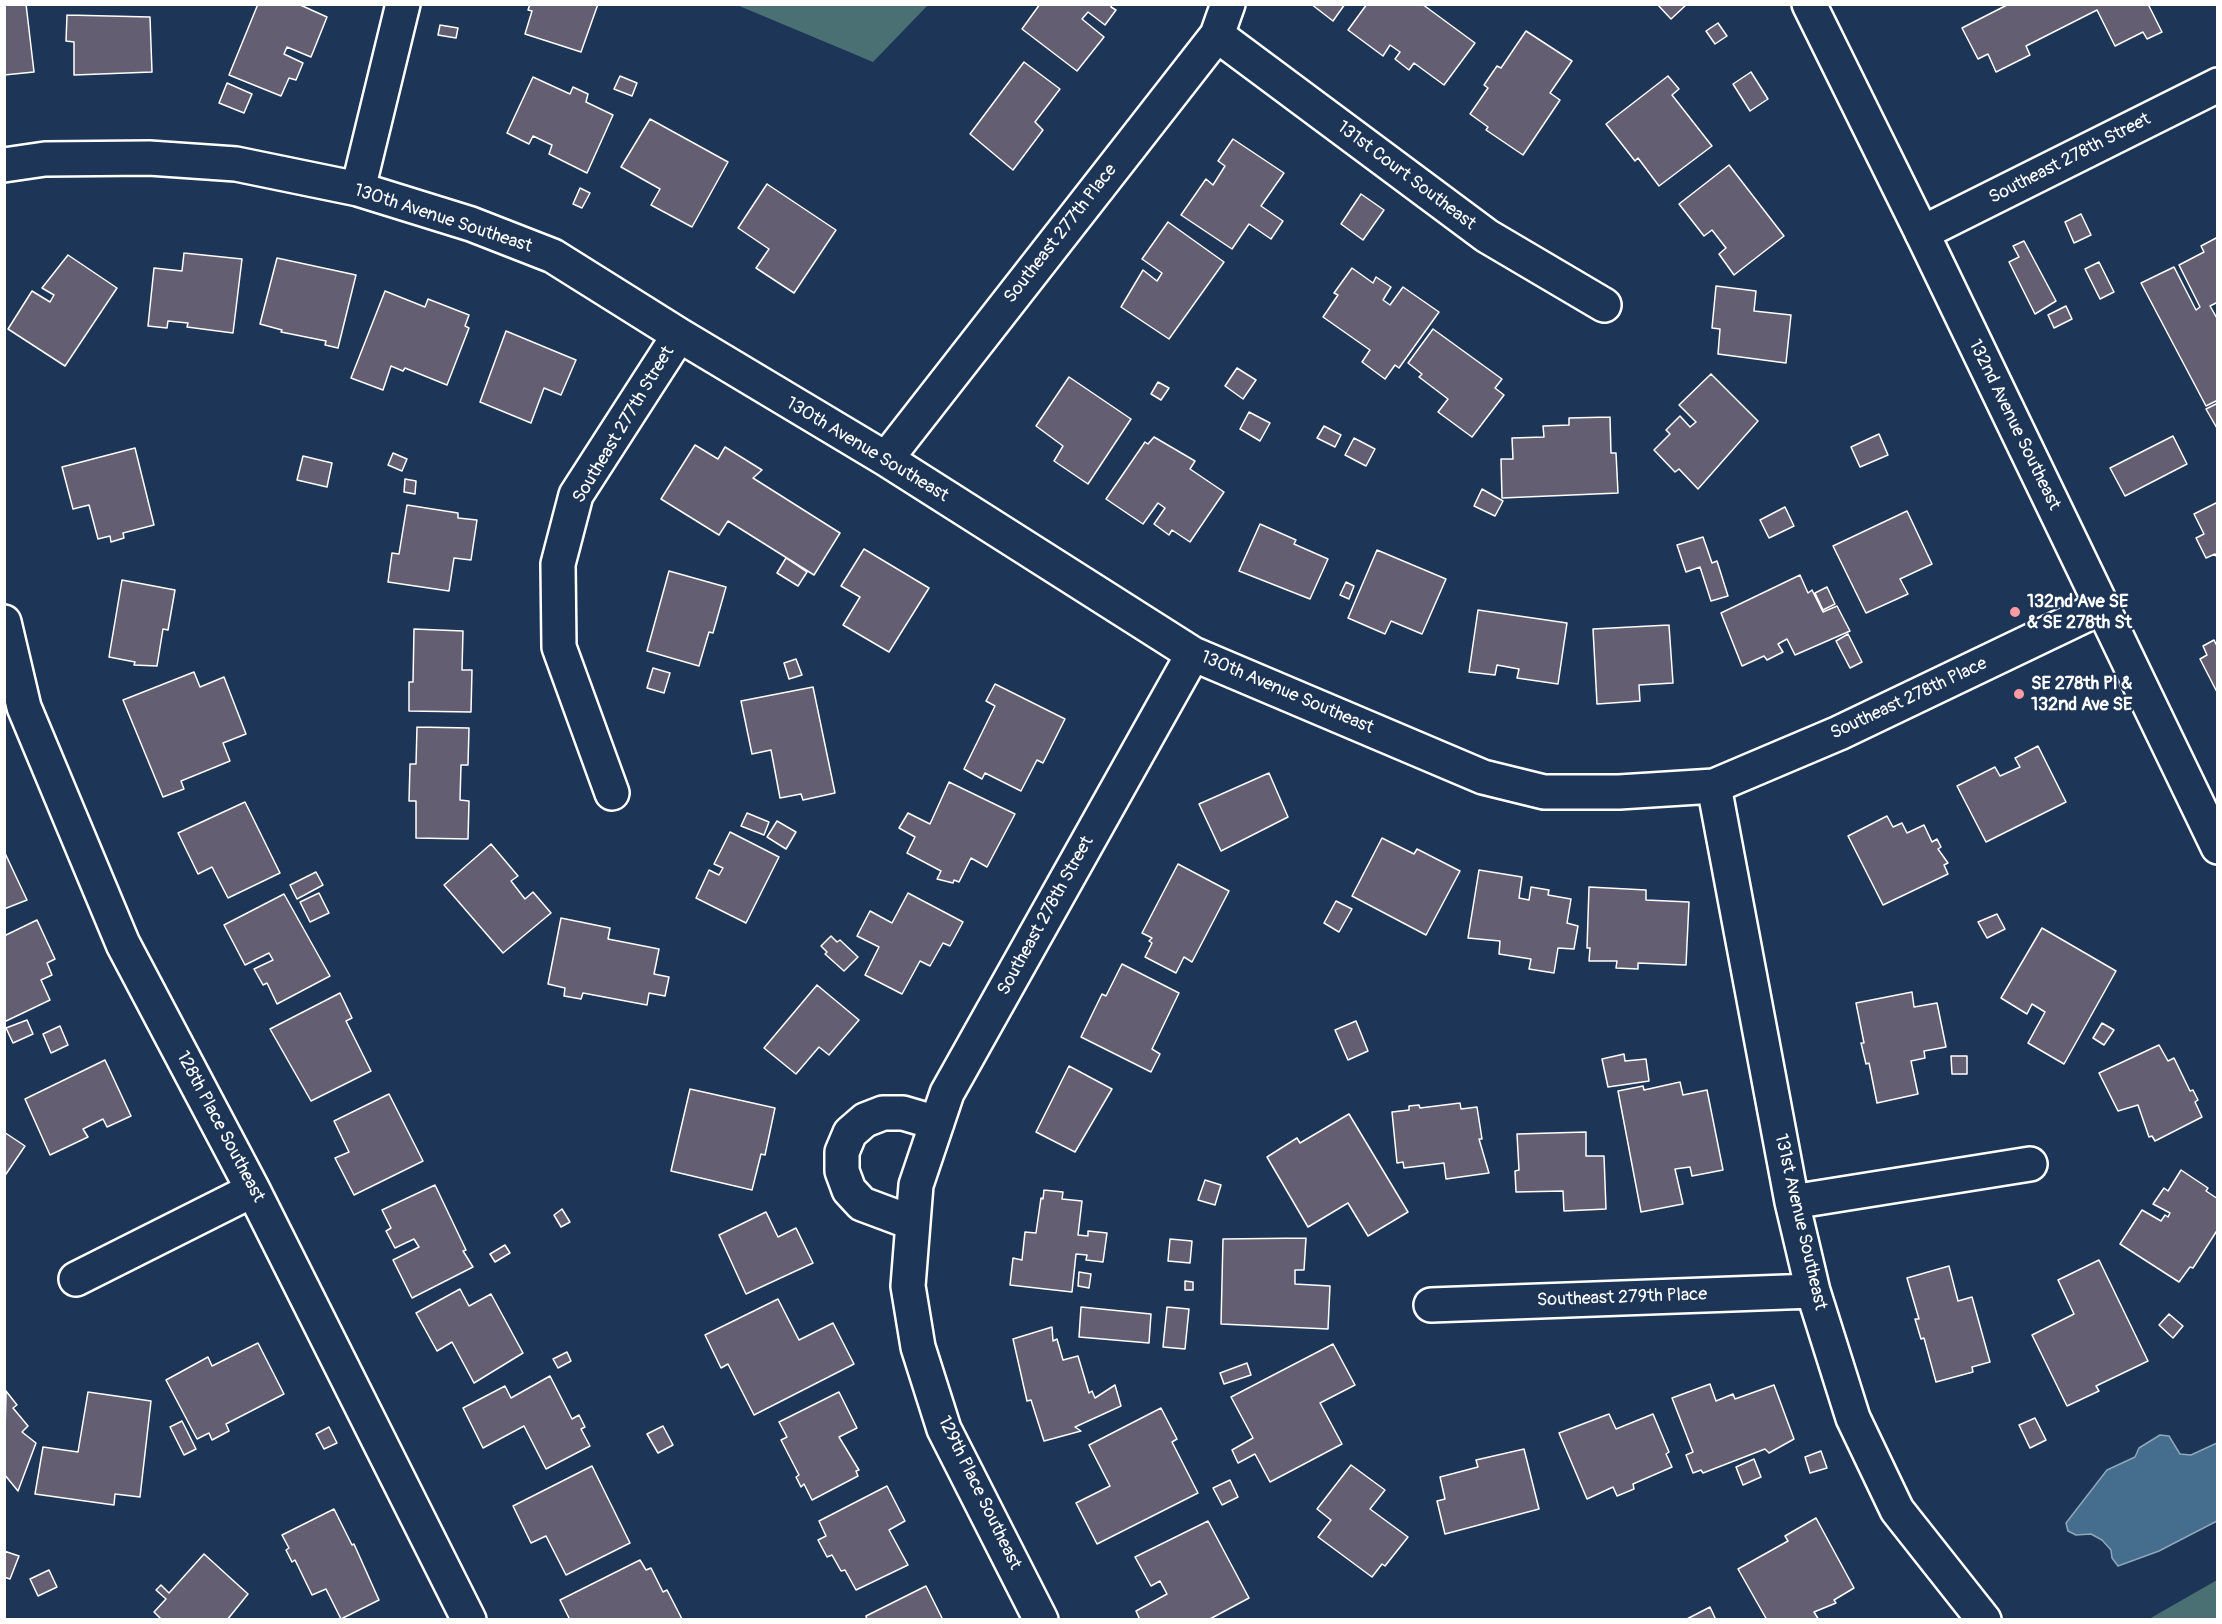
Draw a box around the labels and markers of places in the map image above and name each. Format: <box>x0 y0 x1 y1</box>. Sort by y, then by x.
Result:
place label: 132nd Ave SE & SE 278th St <box>2027 591 2132 634</box>
marker: 132nd Ave SE & SE 278th St <box>2008 605 2022 619</box>
place label: SE 278th Pl & 132nd Ave SE <box>2031 673 2132 716</box>
marker: SE 278th Pl & 132nd Ave SE <box>2012 687 2026 701</box>

